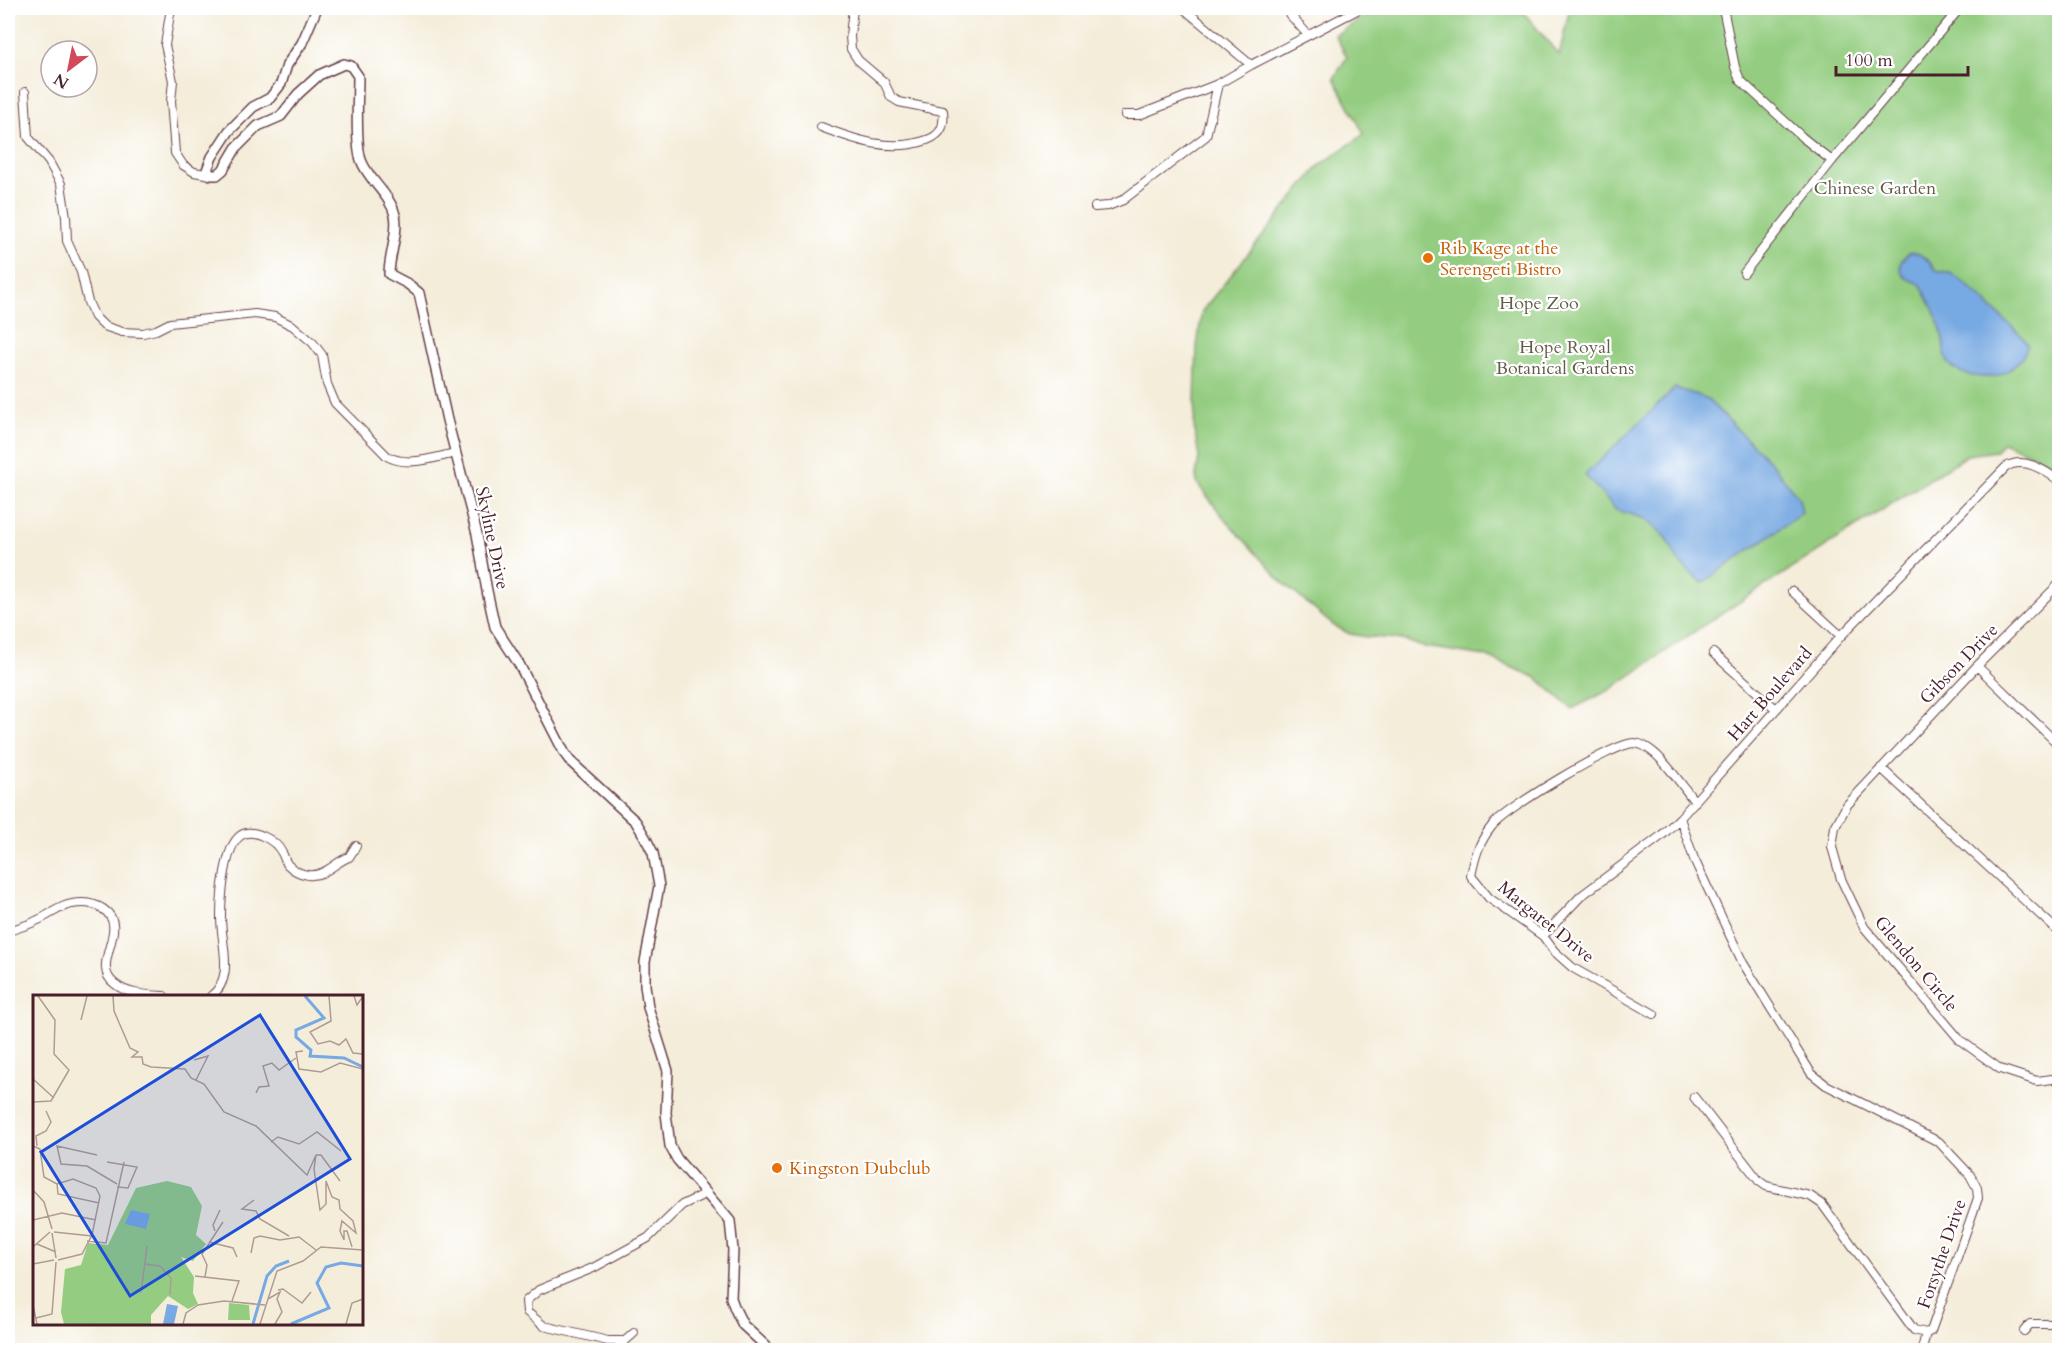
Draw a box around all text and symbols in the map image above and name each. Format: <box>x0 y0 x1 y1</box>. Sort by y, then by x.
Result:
north arrow <box>39 39 99 99</box>
scale bar <box>1836 39 1968 77</box>
text: 100 m <box>1845 48 1893 73</box>
text: N <box>50 68 73 94</box>
park label: Chinese Garden <box>1814 176 1937 201</box>
place label: Rib Kage at the Serengeti Bistro <box>1440 236 1562 282</box>
marker: Rib Kage at the Serengeti Bistro <box>1421 251 1435 265</box>
park label: Hope Zoo <box>1499 291 1579 316</box>
park label: Hope Royal Botanical Gardens <box>1496 335 1634 381</box>
street label: Skyline Drive <box>469 484 515 592</box>
street label: Gibson Drive <box>1914 618 2004 710</box>
street label: Hart Boulevard <box>1722 641 1818 747</box>
street label: Margaret Drive <box>1492 875 1600 969</box>
street label: Glendon Circle <box>1869 911 1963 1017</box>
inset map <box>33 995 363 1325</box>
place label: Kingston Dubclub <box>789 1156 931 1181</box>
marker: Kingston Dubclub <box>770 1161 784 1175</box>
street label: Forsythe Drive <box>1912 1196 1972 1312</box>

